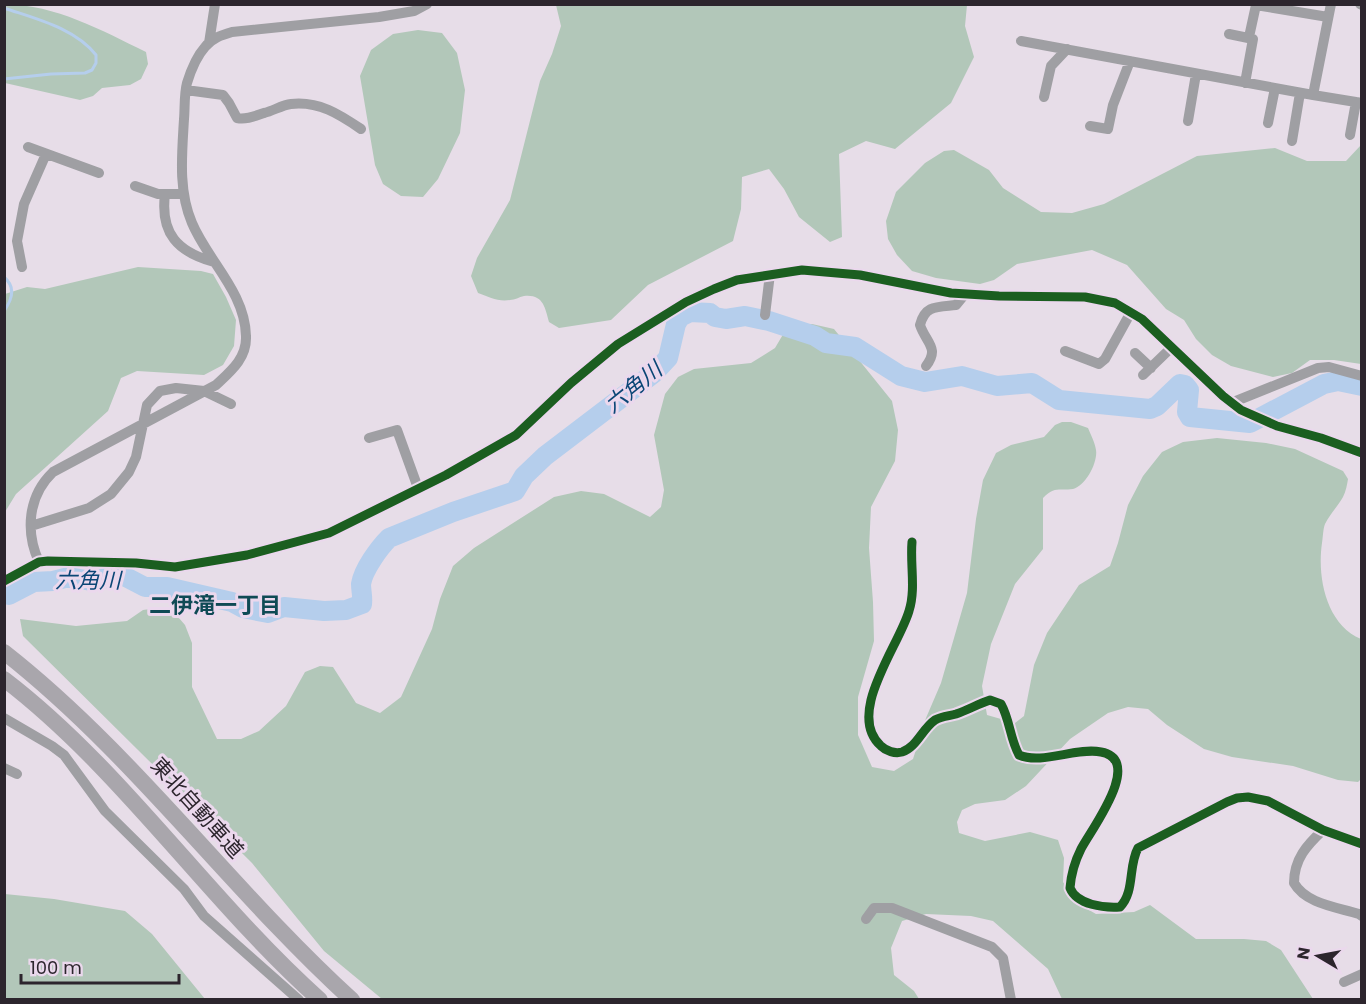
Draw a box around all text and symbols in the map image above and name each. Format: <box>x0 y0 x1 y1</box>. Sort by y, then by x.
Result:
water label: 六角川 <box>598 353 670 420</box>
water label: 六角川 <box>55 565 123 596</box>
district label: 二伊滝一丁目 <box>149 590 281 621</box>
street label: 東北自動車道 <box>144 751 250 864</box>
north arrow <box>1288 926 1348 986</box>
text: N <box>1291 946 1316 961</box>
scale bar <box>21 947 178 985</box>
text: 100 m <box>30 955 82 980</box>

